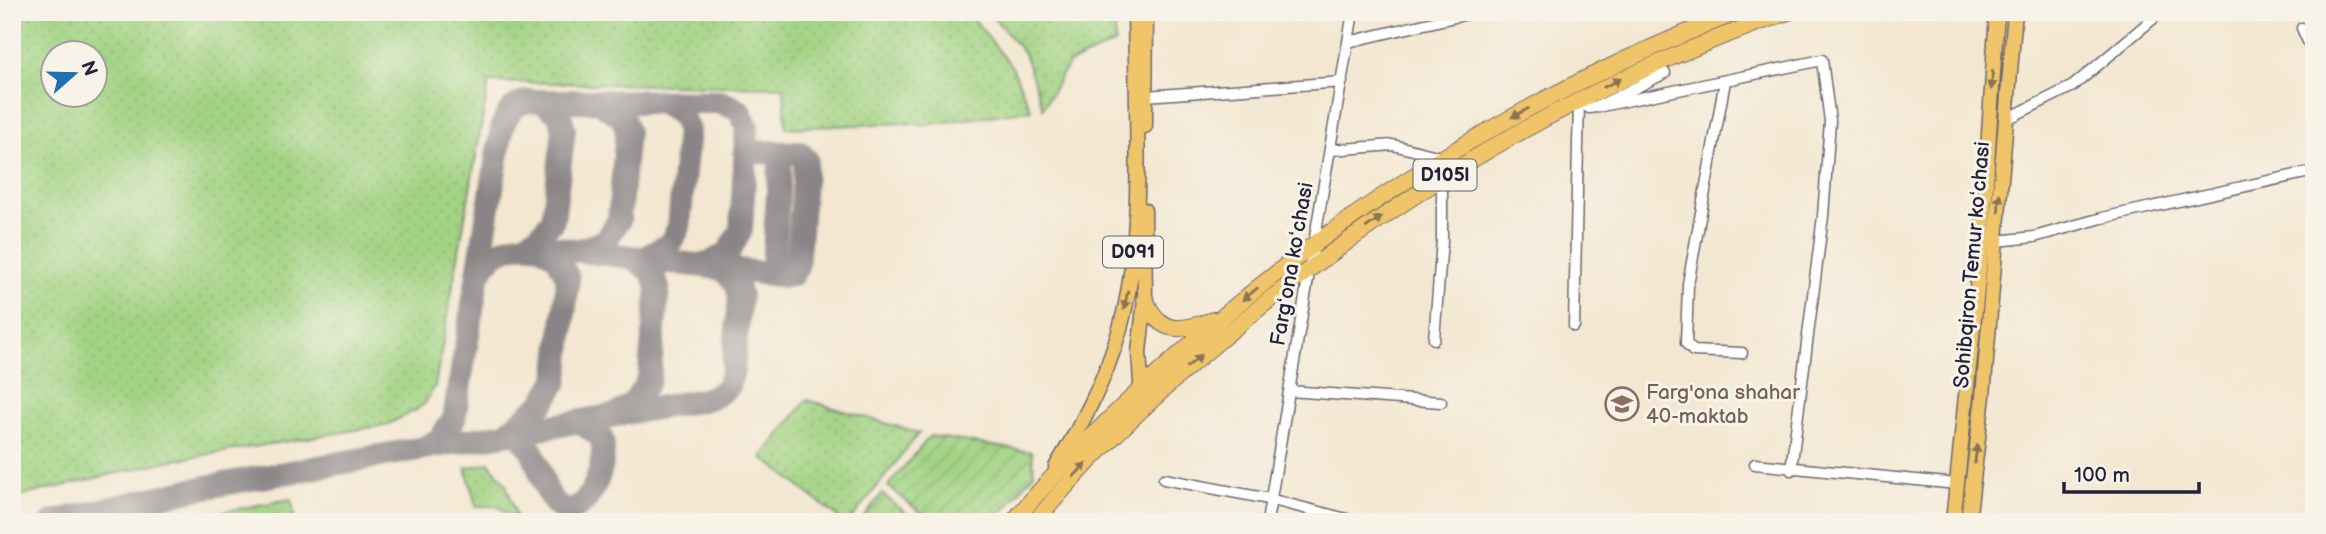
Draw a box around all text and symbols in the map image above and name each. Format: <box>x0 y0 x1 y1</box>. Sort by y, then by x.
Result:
north arrow <box>38 38 108 108</box>
text: N <box>75 58 102 79</box>
one-way arrow <box>1987 70 1998 92</box>
one-way arrow <box>1602 77 1622 88</box>
one-way arrow <box>1510 107 1530 118</box>
street label: Sohibqiron Temur koʻchasi <box>1949 141 1995 389</box>
road number: D105l <box>1414 160 1476 190</box>
street label: Fargʻona koʻchasi <box>1265 180 1319 348</box>
one-way arrow <box>1994 192 2005 214</box>
one-way arrow <box>1365 215 1383 229</box>
road number: D091 <box>1103 236 1163 268</box>
one-way arrow <box>1242 286 1260 301</box>
one-way arrow <box>1121 289 1132 311</box>
one-way arrow <box>1185 353 1203 369</box>
place label: Farg'ona shahar 40-maktab <box>1646 380 1800 429</box>
school or university icon: Farg'ona shahar 40-maktab <box>1603 385 1641 423</box>
one-way arrow <box>1971 443 1982 465</box>
scale bar <box>2064 450 2198 494</box>
one-way arrow <box>1071 462 1087 479</box>
text: 100 m <box>2074 463 2130 488</box>

